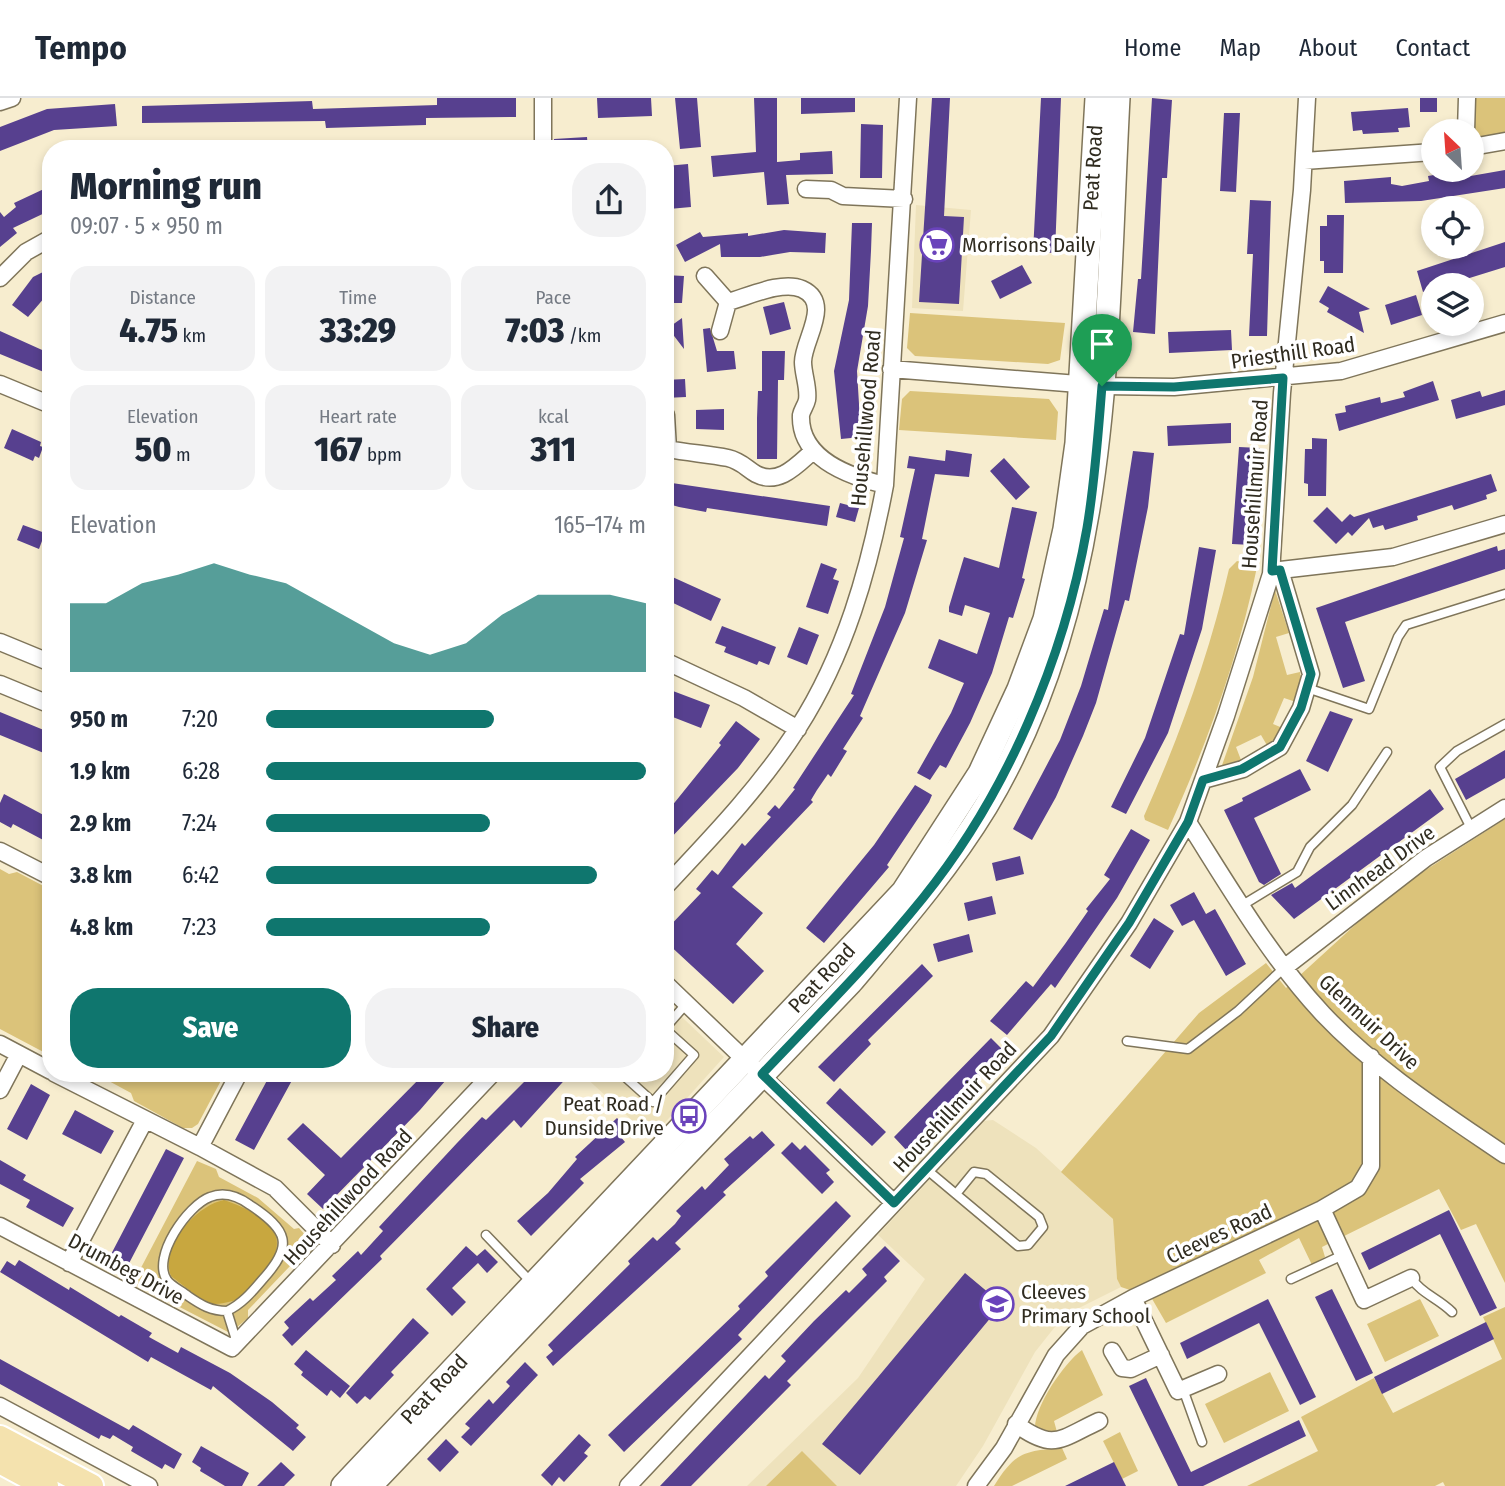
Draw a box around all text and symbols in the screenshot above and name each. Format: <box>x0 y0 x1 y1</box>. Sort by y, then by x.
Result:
text: Tempo <box>35 28 127 68</box>
text: Home <box>1124 34 1181 62</box>
text: Map <box>1219 34 1261 62</box>
text: About <box>1299 34 1357 62</box>
text: Contact <box>1395 34 1470 62</box>
north arrow <box>1421 119 1484 182</box>
map controls <box>1421 119 1484 336</box>
street label: Peat Road <box>1077 124 1108 212</box>
text: Morning run <box>70 163 262 209</box>
button: share <box>572 163 646 237</box>
button: locate <box>1421 196 1484 259</box>
text: 09:07 · 5 × 950 m <box>70 212 223 240</box>
supermarket icon: Morrisons Daily <box>918 226 956 264</box>
place label: Morrisons Daily <box>962 232 1096 258</box>
button: layers <box>1421 273 1484 336</box>
text: Distance <box>129 286 196 309</box>
text: Time <box>339 286 377 309</box>
text: Pace <box>536 286 571 309</box>
text: 4.75 <box>119 309 178 351</box>
text: 33:29 <box>320 309 396 351</box>
text: 7:03 <box>505 309 564 351</box>
pin <box>1072 314 1132 386</box>
text: km <box>178 324 206 347</box>
text: /km <box>564 324 601 347</box>
icon: arrive <box>1083 325 1121 363</box>
street label: Househillwood Road <box>845 329 887 507</box>
street label: Priesthill Road <box>1229 331 1357 375</box>
street label: Househillmuir Road <box>1236 398 1274 570</box>
text: Elevation <box>127 405 198 428</box>
text: Heart rate <box>319 405 397 428</box>
text: kcal <box>538 405 569 428</box>
text: 50 <box>135 428 172 470</box>
text: 167 <box>314 428 363 470</box>
text: 311 <box>530 428 576 470</box>
text: m <box>172 443 191 466</box>
text: bpm <box>363 443 402 466</box>
text: Elevation <box>70 511 157 539</box>
text: 165–174 m <box>554 511 646 539</box>
text: 950 m <box>70 705 128 733</box>
text: 7:20 <box>182 705 218 733</box>
text: 1.9 km <box>70 757 130 785</box>
text: 6:28 <box>182 757 220 785</box>
text: 2.9 km <box>70 809 131 837</box>
text: 7:24 <box>182 809 217 837</box>
street label: Linnhead Drive <box>1320 820 1440 916</box>
text: 3.8 km <box>70 861 132 889</box>
text: 6:42 <box>182 861 219 889</box>
text: 4.8 km <box>70 913 133 941</box>
text: 7:23 <box>182 913 217 941</box>
street label: Peat Road <box>783 938 861 1018</box>
street label: Glenmuir Drive <box>1313 969 1425 1075</box>
button: Save <box>70 988 351 1068</box>
button: Share <box>365 988 646 1068</box>
street label: Househillmuir Road <box>888 1036 1022 1178</box>
place label: Peat Road / Dunside Drive <box>544 1091 664 1141</box>
bus stop icon: Peat Road / Dunside Drive <box>670 1097 708 1135</box>
street label: Househillwood Road <box>278 1123 418 1271</box>
street label: Cleeves Road <box>1162 1198 1276 1270</box>
street label: Drumbeg Drive <box>64 1228 188 1310</box>
place label: Cleeves Primary School <box>1021 1279 1151 1329</box>
school or university icon: Cleeves Primary School <box>978 1285 1016 1323</box>
street label: Peat Road <box>395 1349 473 1430</box>

